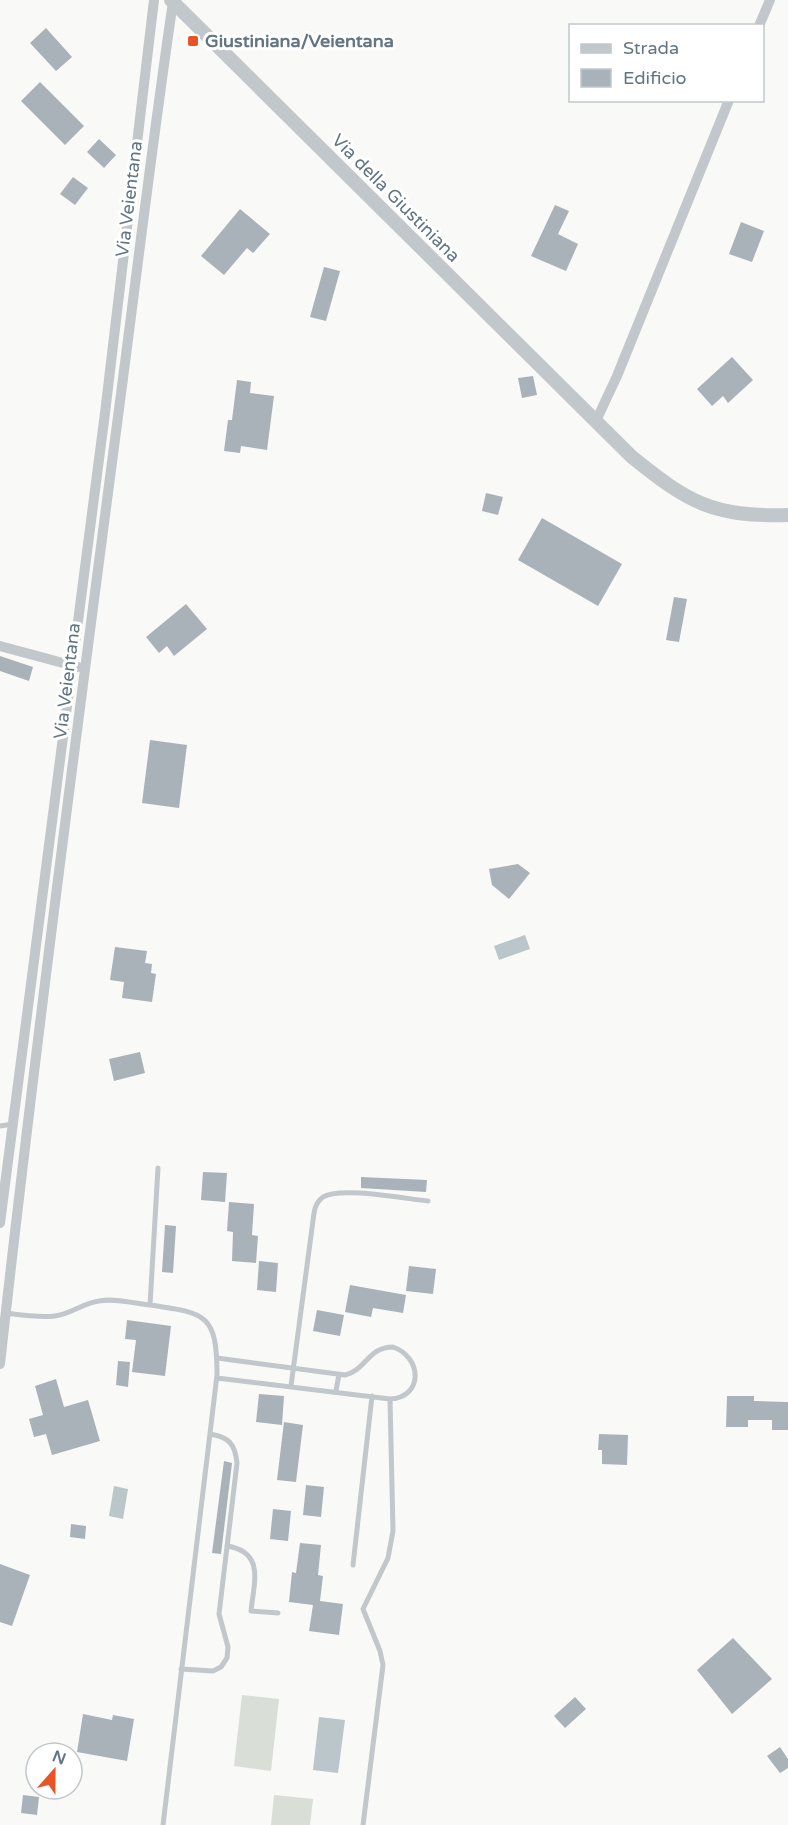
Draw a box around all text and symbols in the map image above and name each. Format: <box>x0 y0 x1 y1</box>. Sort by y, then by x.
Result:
legend <box>569 24 764 102</box>
place label: Giustiniana/Veientana <box>205 30 394 52</box>
marker: Giustiniana/Veientana <box>186 34 200 48</box>
text: Strada <box>623 37 679 59</box>
text: Edificio <box>623 67 687 89</box>
street label: Via della Giustiniana <box>327 129 465 267</box>
street label: Via Veientana <box>111 140 147 258</box>
street label: Via Veientana <box>49 622 85 740</box>
north arrow <box>24 1741 84 1801</box>
text: N <box>49 1746 69 1770</box>

